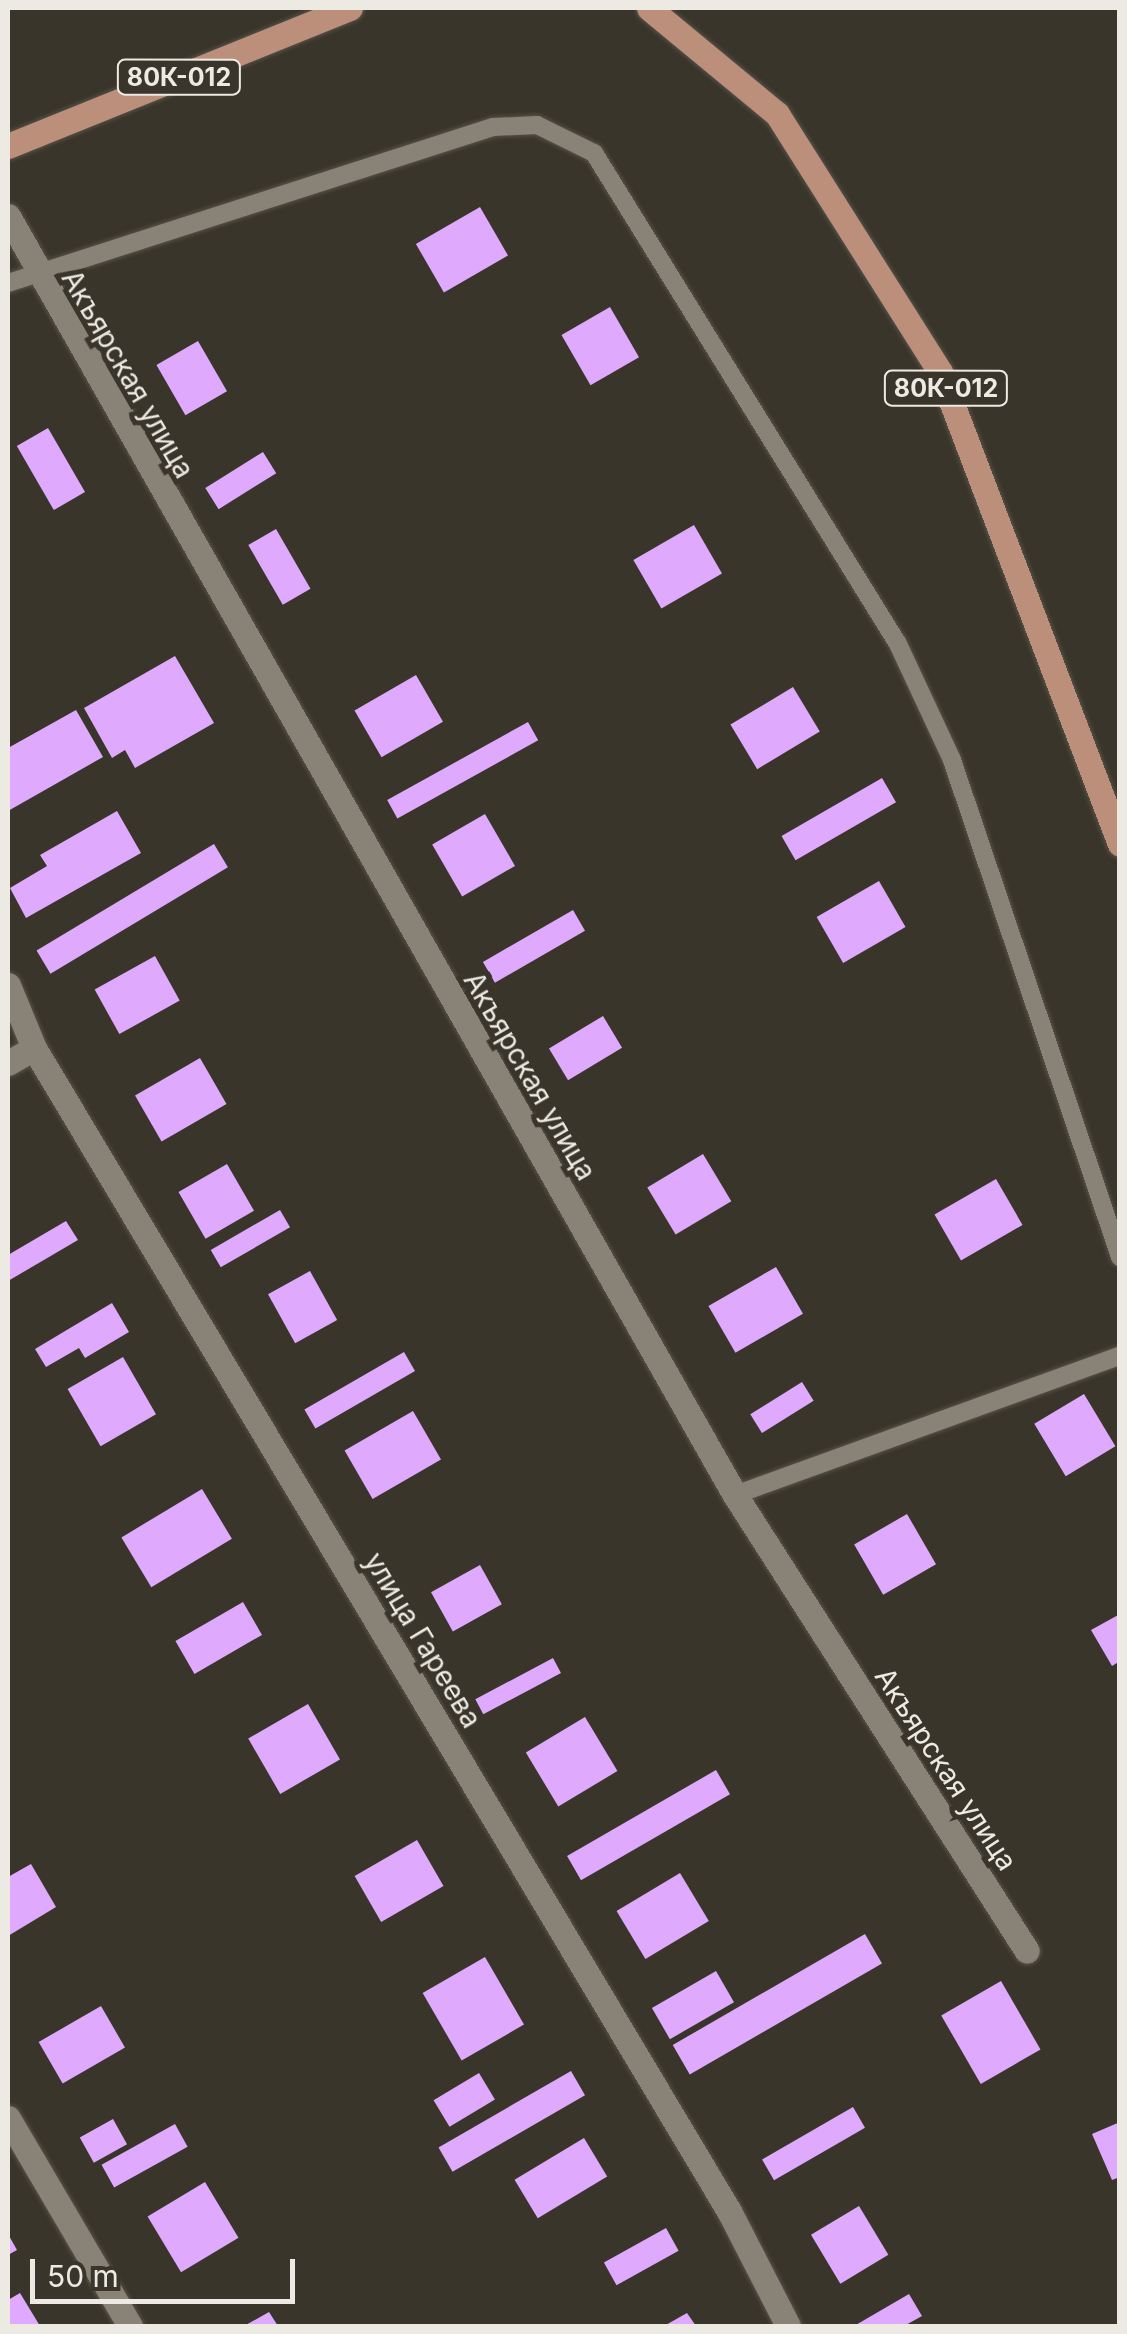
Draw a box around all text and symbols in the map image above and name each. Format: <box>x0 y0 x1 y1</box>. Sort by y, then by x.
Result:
road number: 80К-012 <box>116 57 242 97</box>
street label: Акъярская улица <box>55 264 201 484</box>
road number: 80К-012 <box>884 368 1008 408</box>
street label: Акъярская улица <box>457 966 603 1186</box>
street label: улица Гареева <box>357 1546 489 1734</box>
street label: Акъярская улица <box>868 1661 1024 1877</box>
scale bar <box>35 2239 300 2301</box>
text: 50 m <box>47 2258 119 2294</box>

